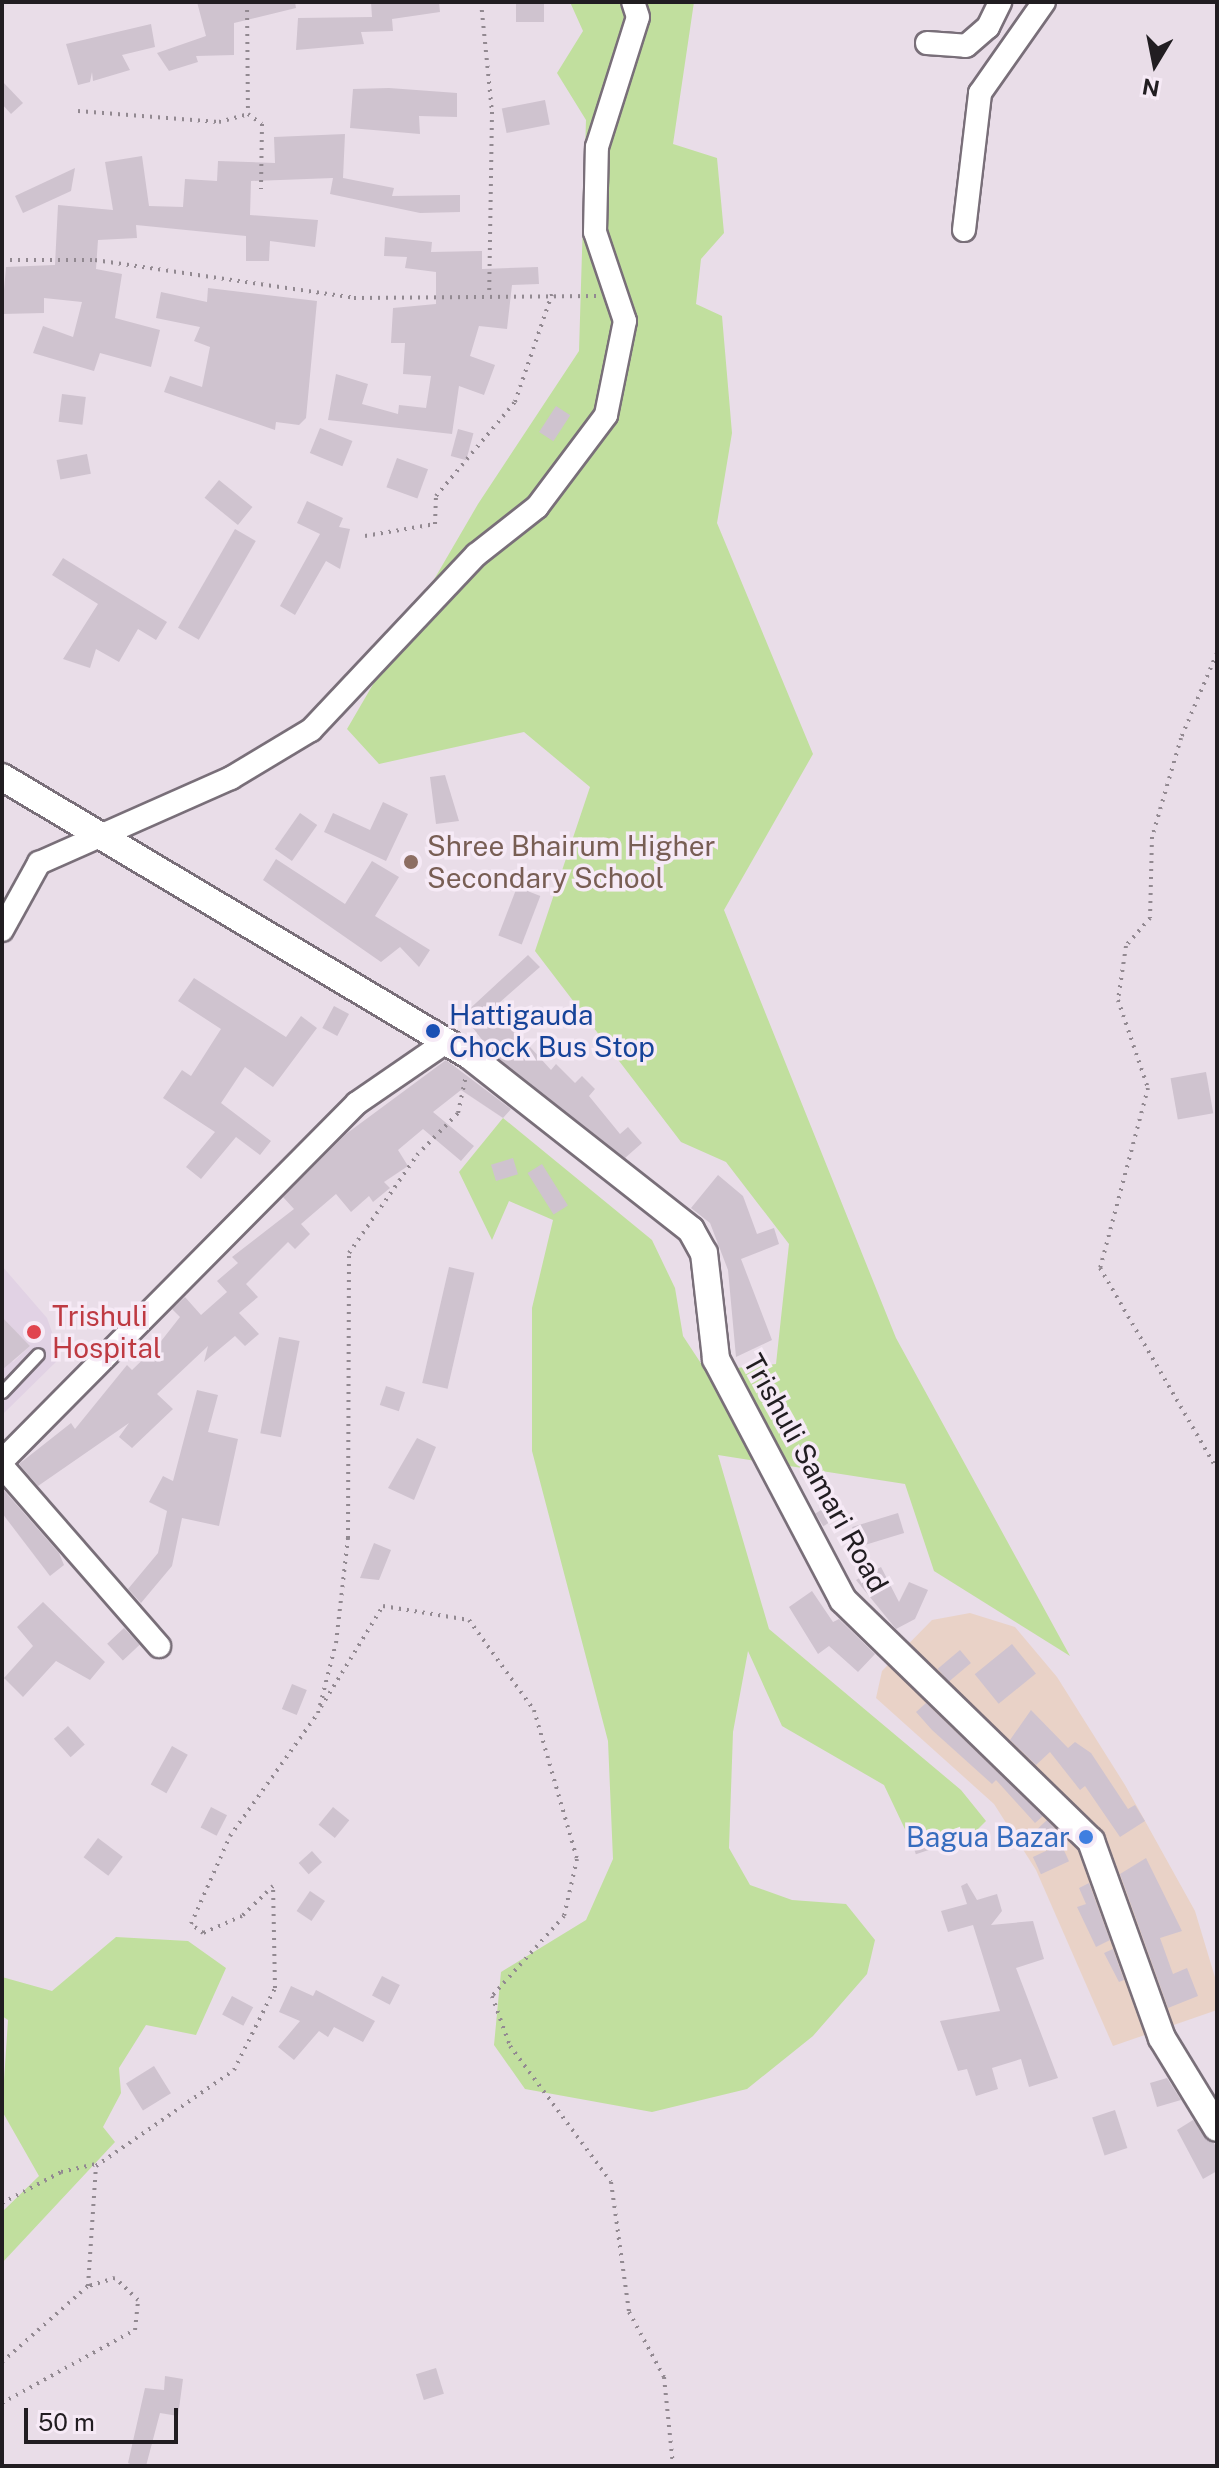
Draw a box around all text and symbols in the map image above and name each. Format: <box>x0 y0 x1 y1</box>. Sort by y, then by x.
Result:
north arrow <box>1115 24 1195 104</box>
text: N <box>1140 73 1162 102</box>
place label: Shree Bhairum Higher Secondary School <box>427 829 716 895</box>
marker: Shree Bhairum Higher Secondary School <box>402 853 420 871</box>
place label: Hattigauda Chock Bus Stop <box>449 998 655 1064</box>
marker: Hattigauda Chock Bus Stop <box>424 1022 442 1040</box>
place label: Trishuli Hospital <box>52 1299 162 1365</box>
marker: Trishuli Hospital <box>23 1321 45 1343</box>
street label: Trishuli Samari Road <box>737 1348 895 1598</box>
place label: Bagua Bazar <box>906 1820 1070 1854</box>
marker: Bagua Bazar <box>1077 1828 1095 1846</box>
scale bar <box>28 2392 182 2442</box>
text: 50 m <box>38 2408 95 2436</box>

